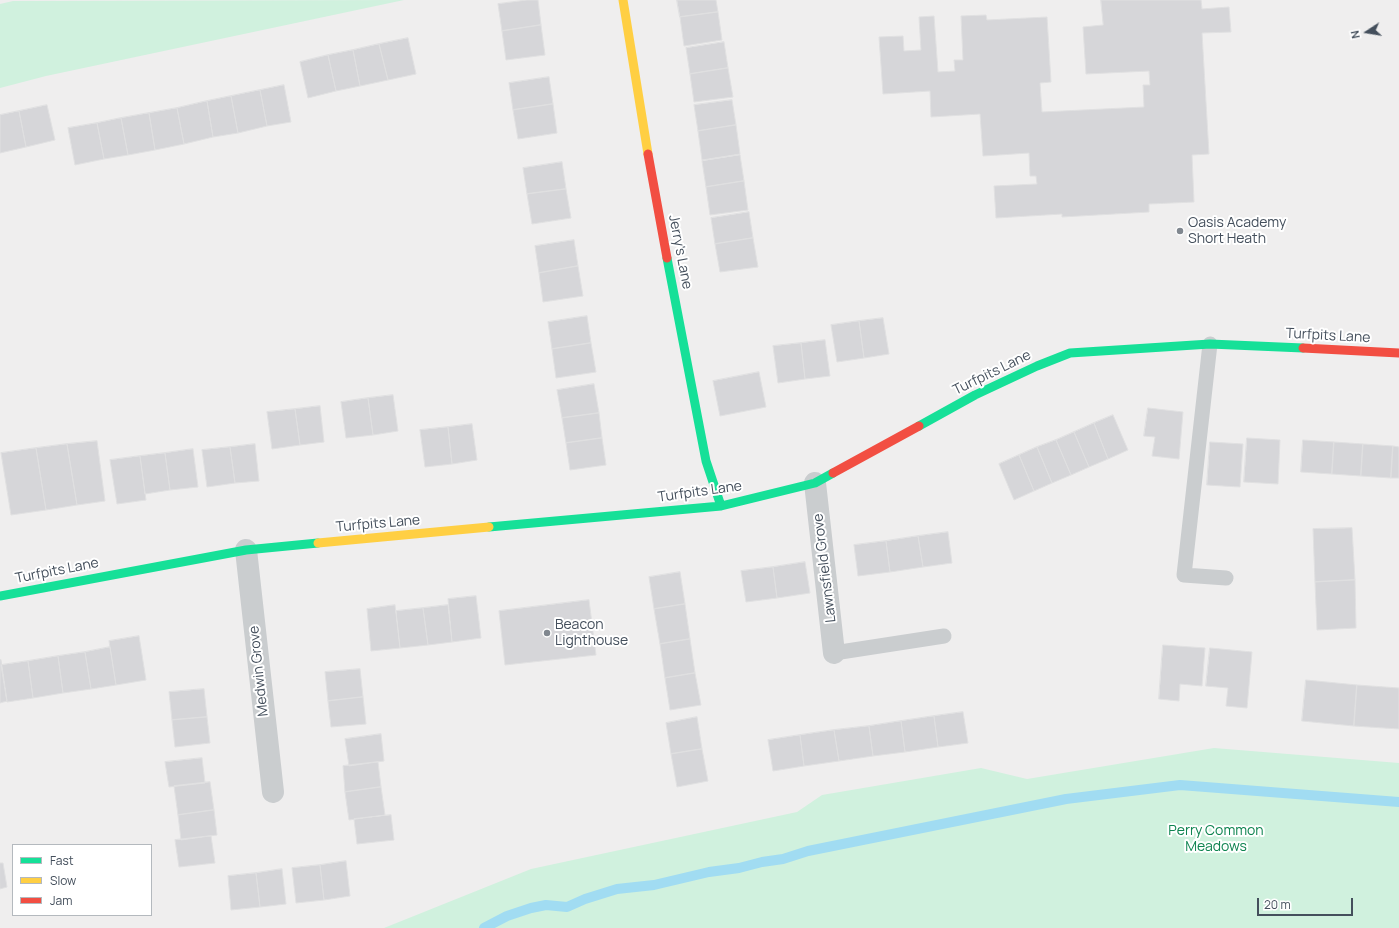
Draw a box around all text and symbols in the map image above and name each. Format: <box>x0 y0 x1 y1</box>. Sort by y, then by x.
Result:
north arrow <box>1347 12 1387 52</box>
text: N <box>1347 29 1363 40</box>
street label: Jerry's Lane <box>665 213 695 291</box>
place label: Oasis Academy Short Heath <box>1188 215 1286 248</box>
marker: Oasis Academy Short Heath <box>1175 226 1185 236</box>
street label: Turfpits Lane <box>1285 325 1371 347</box>
street label: Turfpits Lane <box>950 347 1034 399</box>
street label: Turfpits Lane <box>657 478 743 506</box>
street label: Turfpits Lane <box>335 512 421 536</box>
street label: Lawnsfield Grove <box>810 512 840 624</box>
street label: Turfpits Lane <box>14 555 100 587</box>
place label: Beacon Lighthouse <box>555 617 628 650</box>
street label: Medwin Grove <box>246 625 272 717</box>
marker: Beacon Lighthouse <box>542 628 552 638</box>
park label: Perry Common Meadows <box>1168 823 1264 856</box>
legend <box>12 844 152 916</box>
text: Fast <box>50 852 74 869</box>
text: Slow <box>50 872 76 889</box>
scale bar <box>1259 890 1355 916</box>
text: Jam <box>50 892 72 909</box>
text: 20 m <box>1264 896 1291 913</box>

